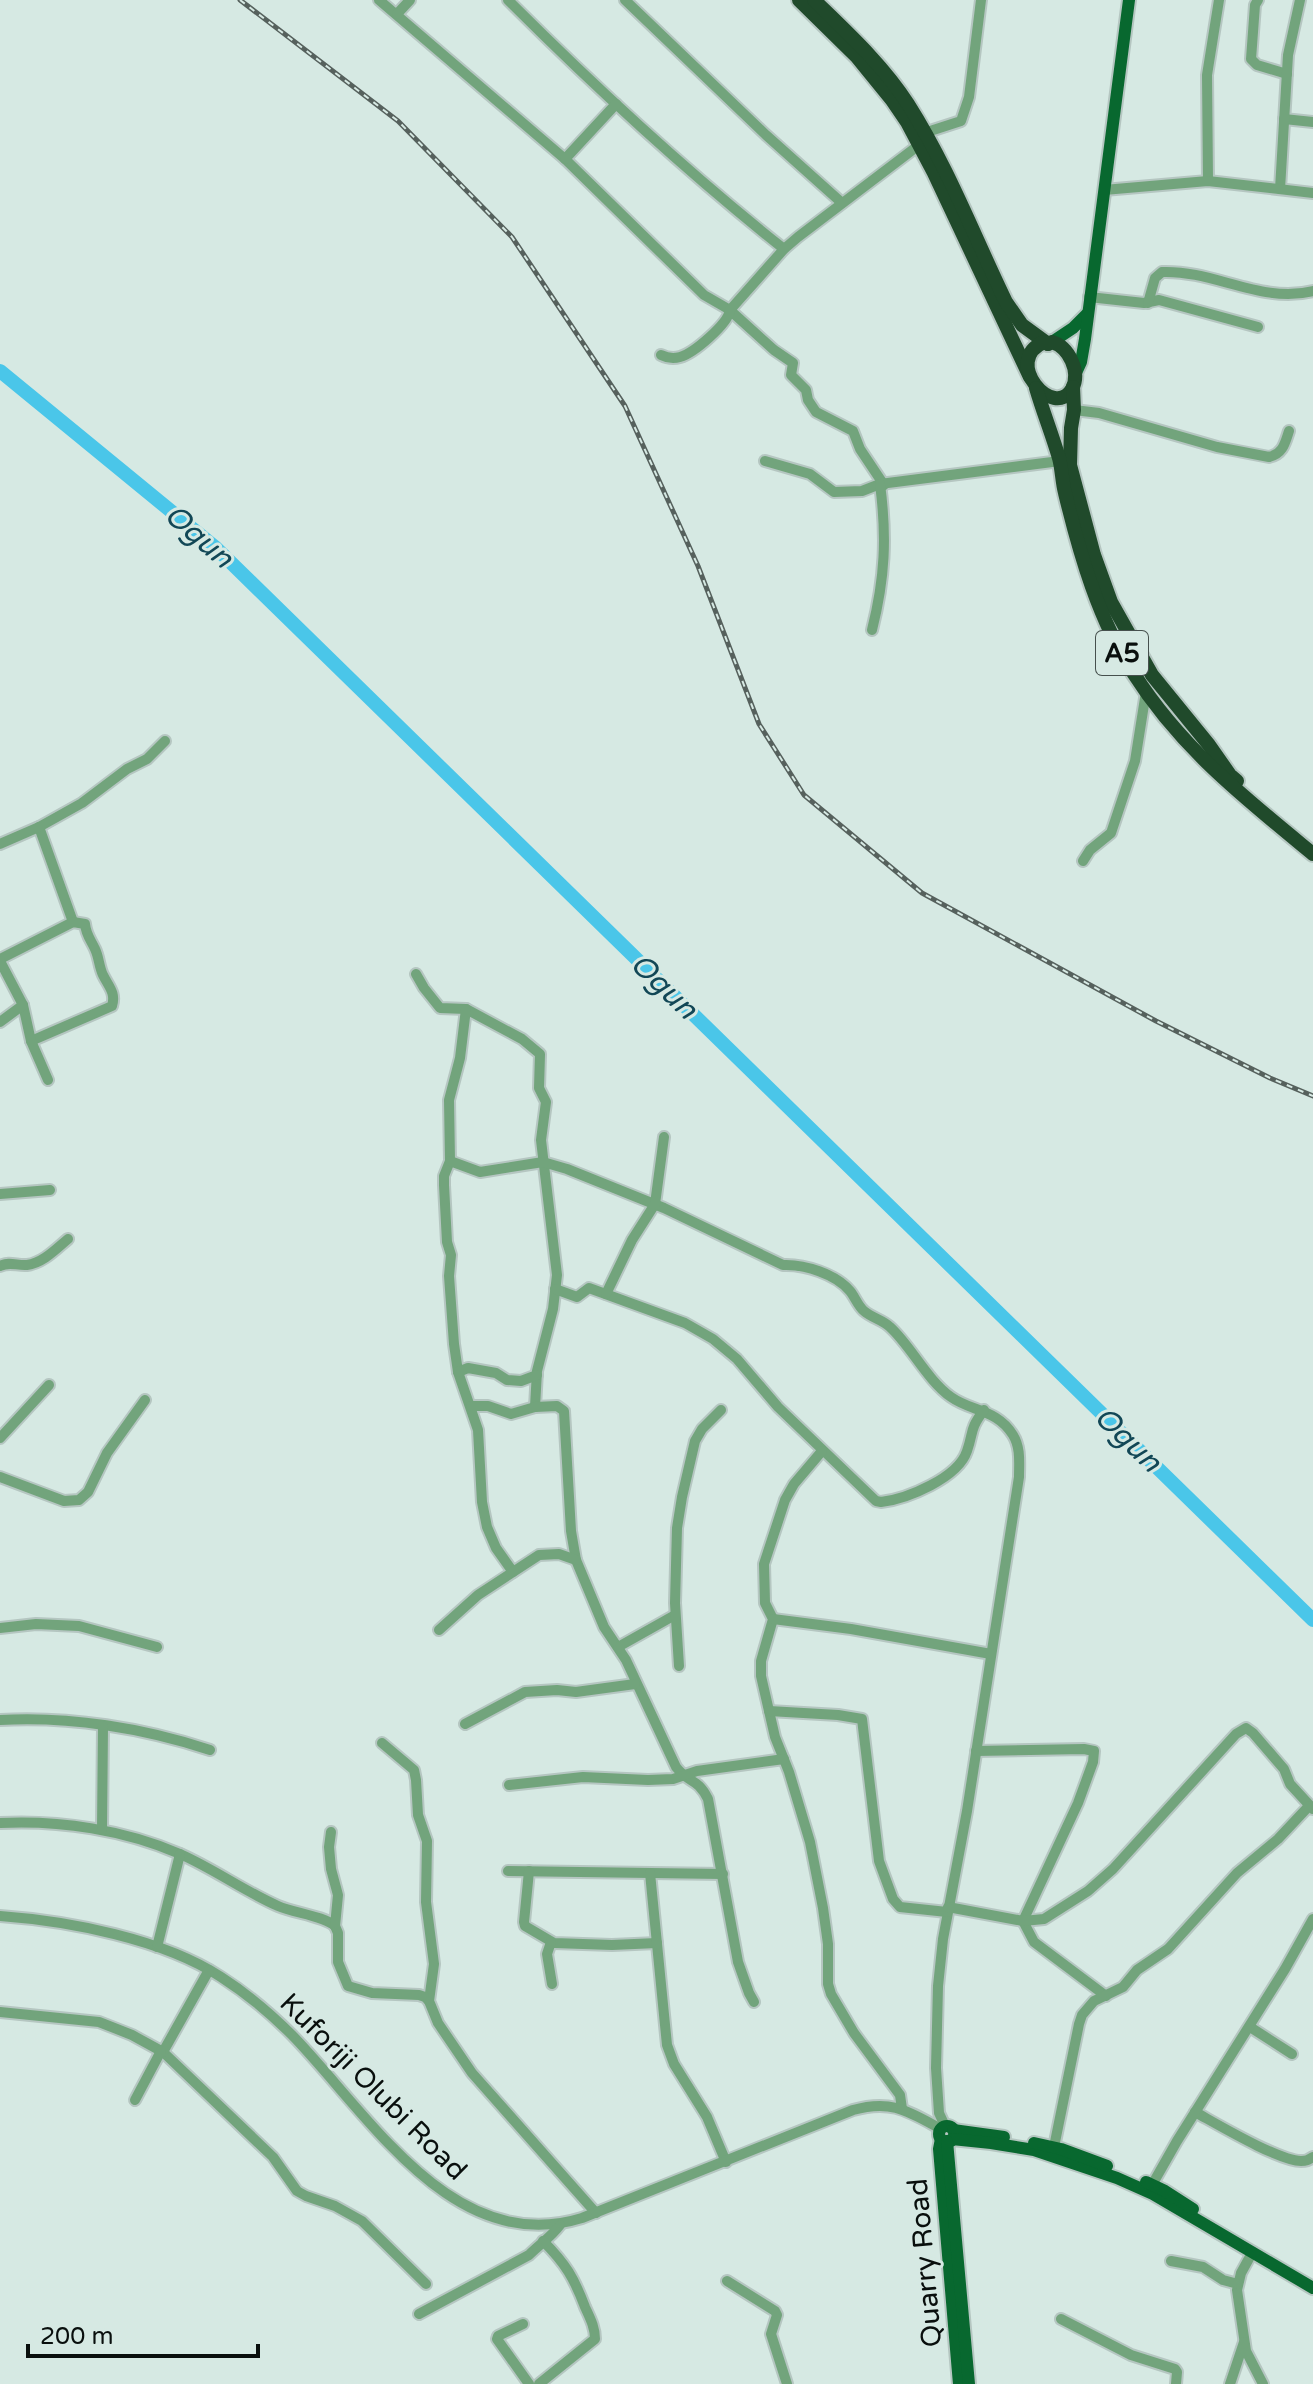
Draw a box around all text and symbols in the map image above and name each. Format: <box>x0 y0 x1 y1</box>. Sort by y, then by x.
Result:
water label: Ogun <box>157 496 241 577</box>
road number: A5 <box>1096 631 1148 675</box>
water label: Ogun <box>622 946 706 1028</box>
water label: Ogun <box>1086 1399 1170 1481</box>
street label: Kuforiji Olubi Road <box>273 1986 474 2187</box>
street label: Quarry Road <box>901 2177 949 2349</box>
scale bar <box>28 2308 258 2358</box>
text: 200 m <box>40 2322 114 2351</box>

